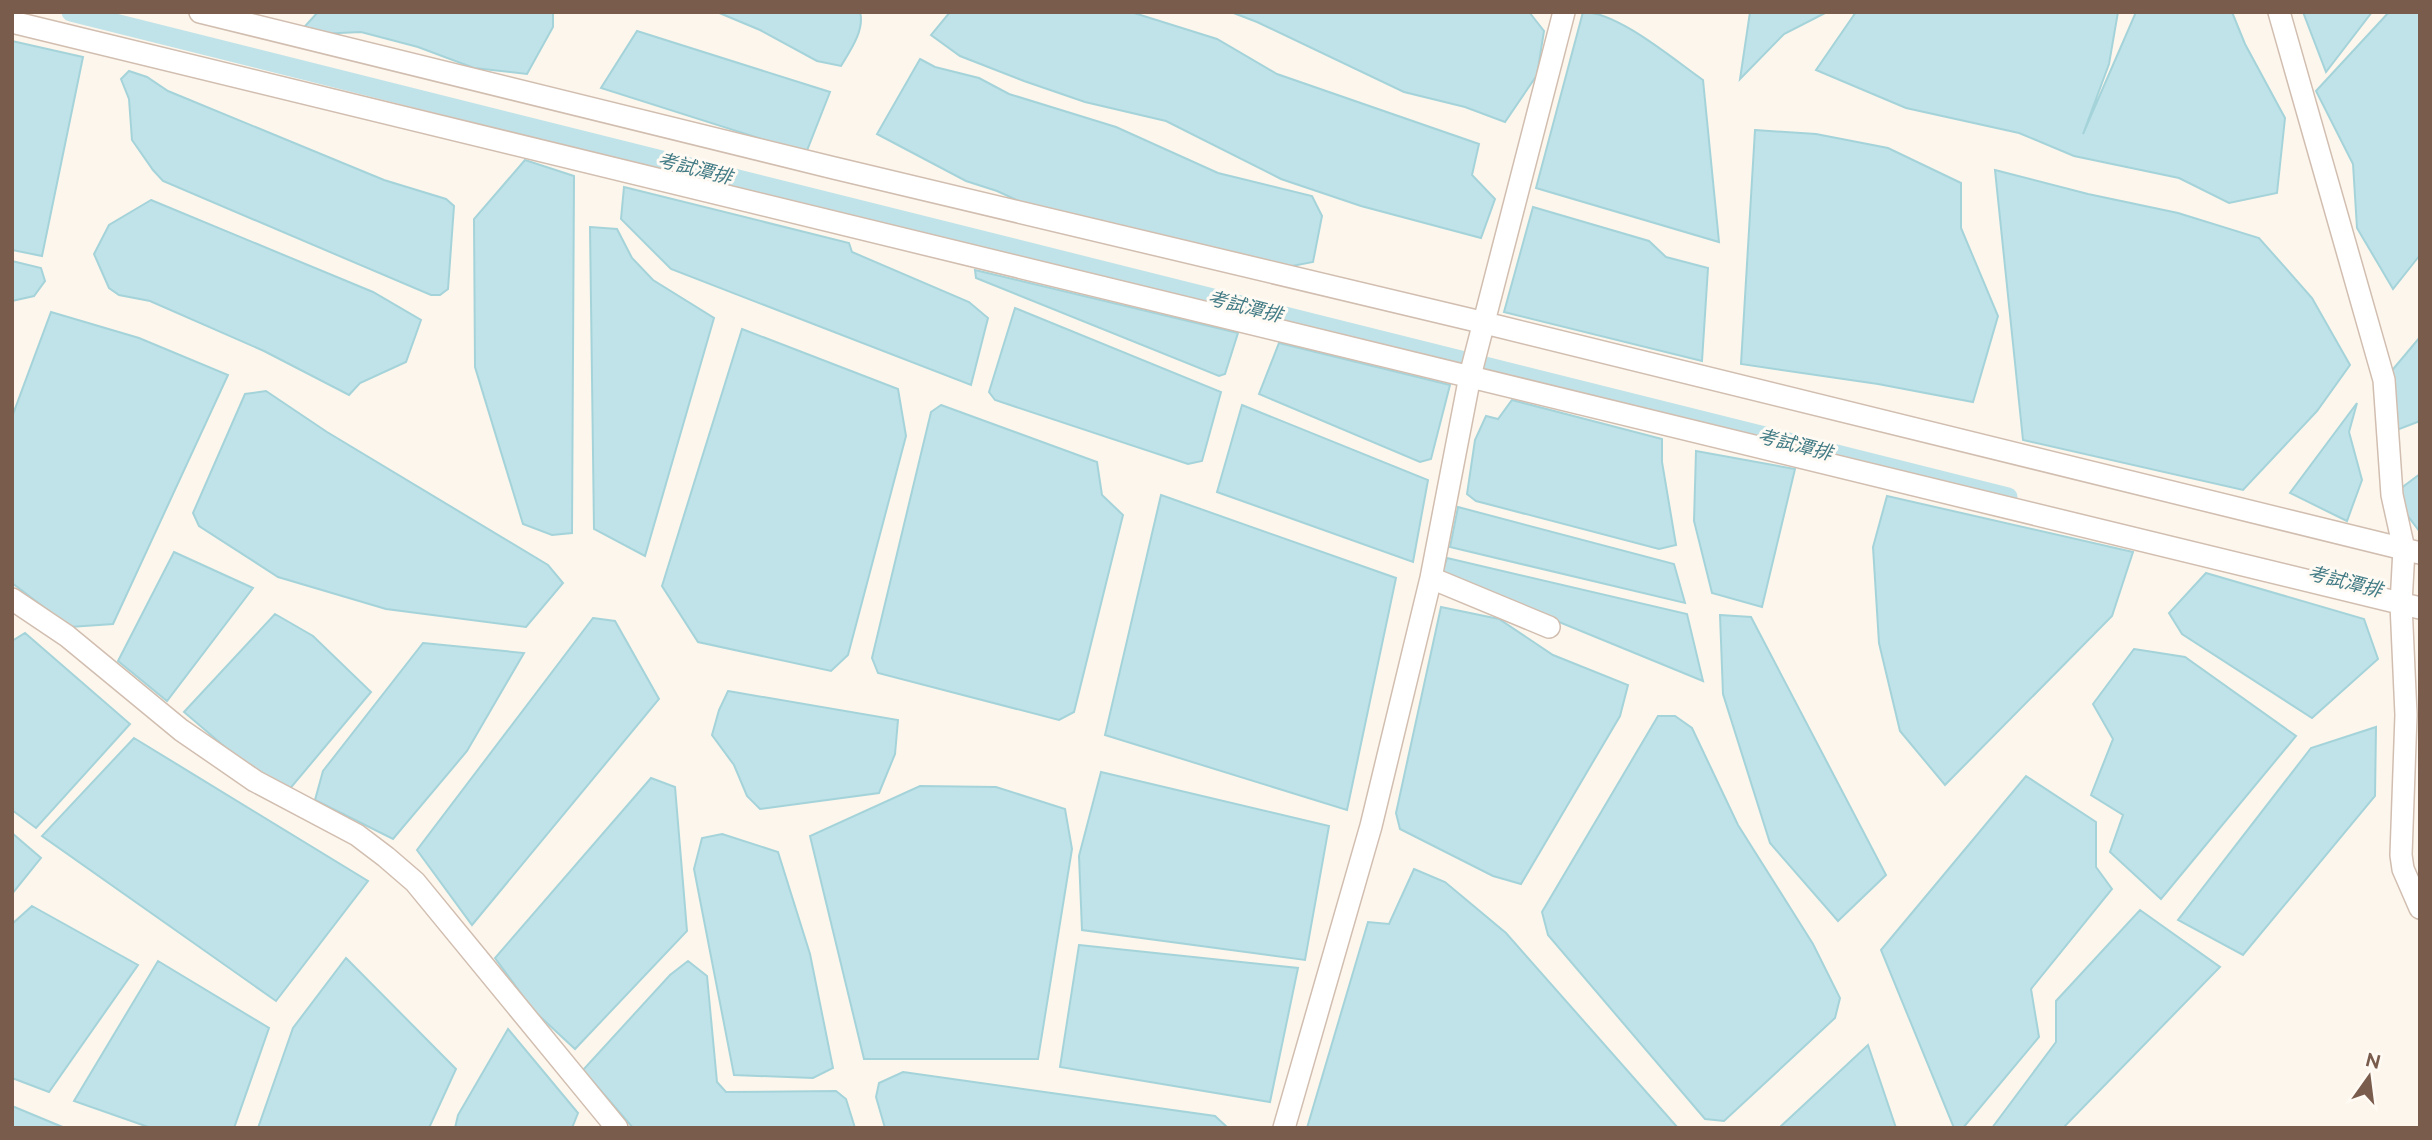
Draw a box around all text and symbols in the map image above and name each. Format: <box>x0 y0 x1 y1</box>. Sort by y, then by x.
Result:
water label: 考試潭排 <box>655 148 737 189</box>
water label: 考試潭排 <box>1205 286 1287 327</box>
water label: 考試潭排 <box>1755 424 1837 465</box>
water label: 考試潭排 <box>2305 561 2387 602</box>
north arrow <box>2334 1042 2404 1112</box>
text: N <box>2363 1048 2383 1073</box>

